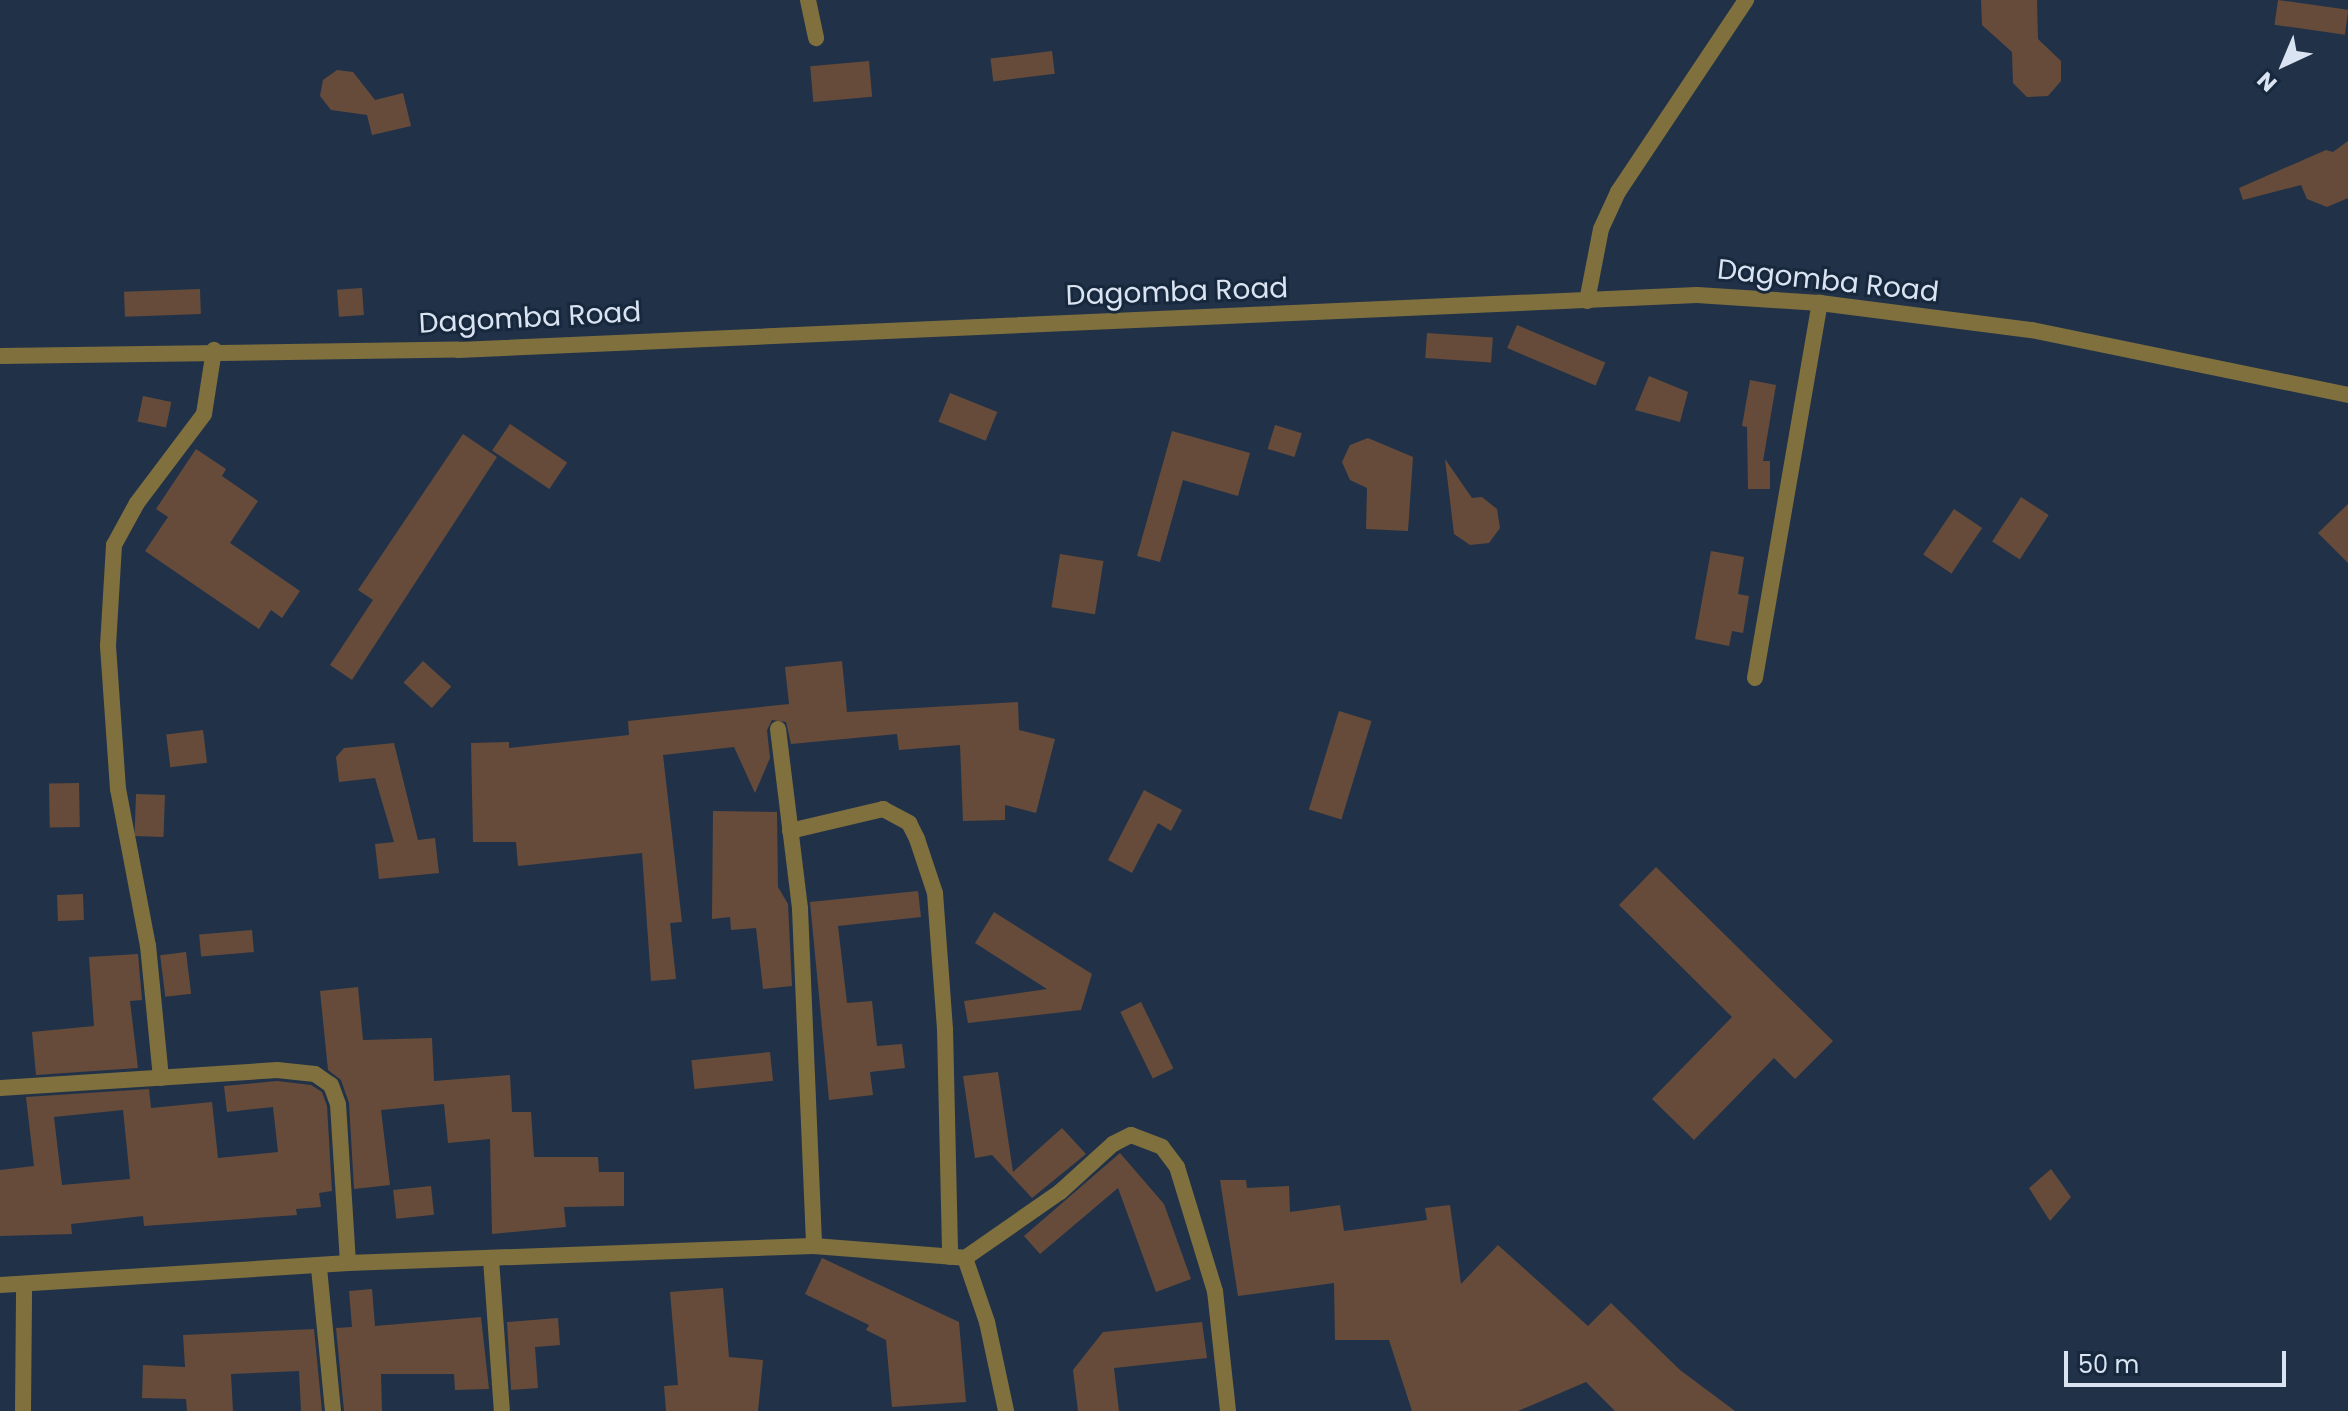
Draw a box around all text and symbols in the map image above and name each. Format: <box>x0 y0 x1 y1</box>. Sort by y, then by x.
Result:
north arrow <box>2244 24 2324 104</box>
text: N <box>2250 65 2284 99</box>
street label: Dagomba Road <box>1716 253 1940 309</box>
street label: Dagomba Road <box>1065 271 1289 313</box>
street label: Dagomba Road <box>418 295 642 341</box>
scale bar <box>2068 1335 2290 1385</box>
text: 50 m <box>2078 1348 2139 1381</box>

